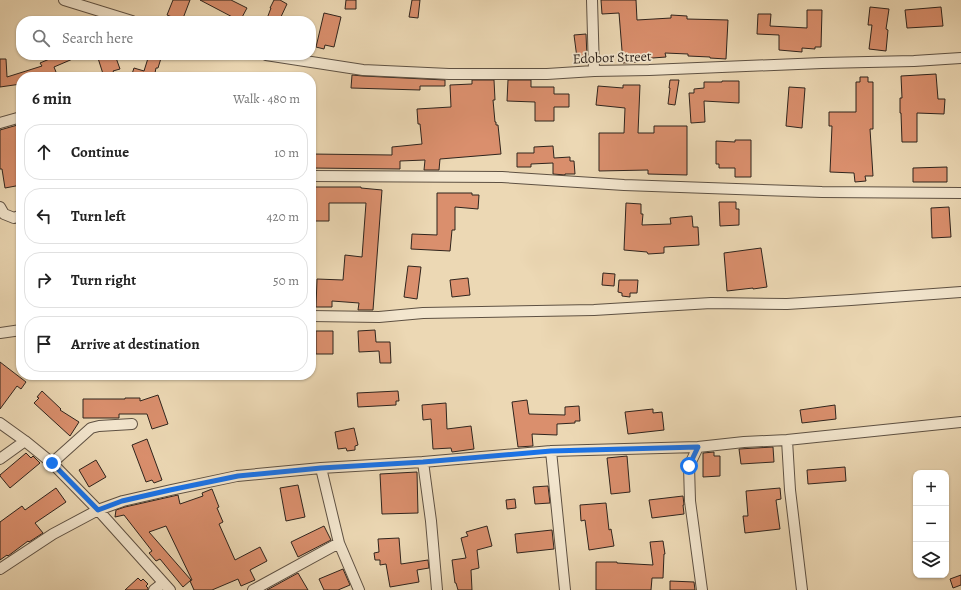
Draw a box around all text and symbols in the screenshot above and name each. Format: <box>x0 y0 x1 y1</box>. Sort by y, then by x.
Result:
search box <box>16 16 316 60</box>
icon: search <box>30 27 52 49</box>
text: Search here <box>62 28 133 48</box>
street label: Edobor Street <box>572 47 652 68</box>
text: 6 min <box>32 87 72 110</box>
text: Walk · 480 m <box>233 90 300 107</box>
icon: ahead <box>33 141 55 163</box>
text: Continue <box>71 142 129 162</box>
text: 10 m <box>274 144 299 161</box>
icon: left <box>33 205 55 227</box>
text: Turn left <box>71 206 126 226</box>
text: 420 m <box>267 208 299 225</box>
icon: right <box>33 269 55 291</box>
text: Turn right <box>71 270 136 290</box>
text: 50 m <box>273 272 299 289</box>
icon: arrive <box>33 333 55 355</box>
text: Arrive at destination <box>71 334 200 354</box>
route end <box>43 454 61 472</box>
route start <box>680 457 698 475</box>
map controls <box>913 470 949 578</box>
button: + <box>913 470 949 506</box>
button: − <box>913 506 949 542</box>
button: layers <box>913 542 949 578</box>

